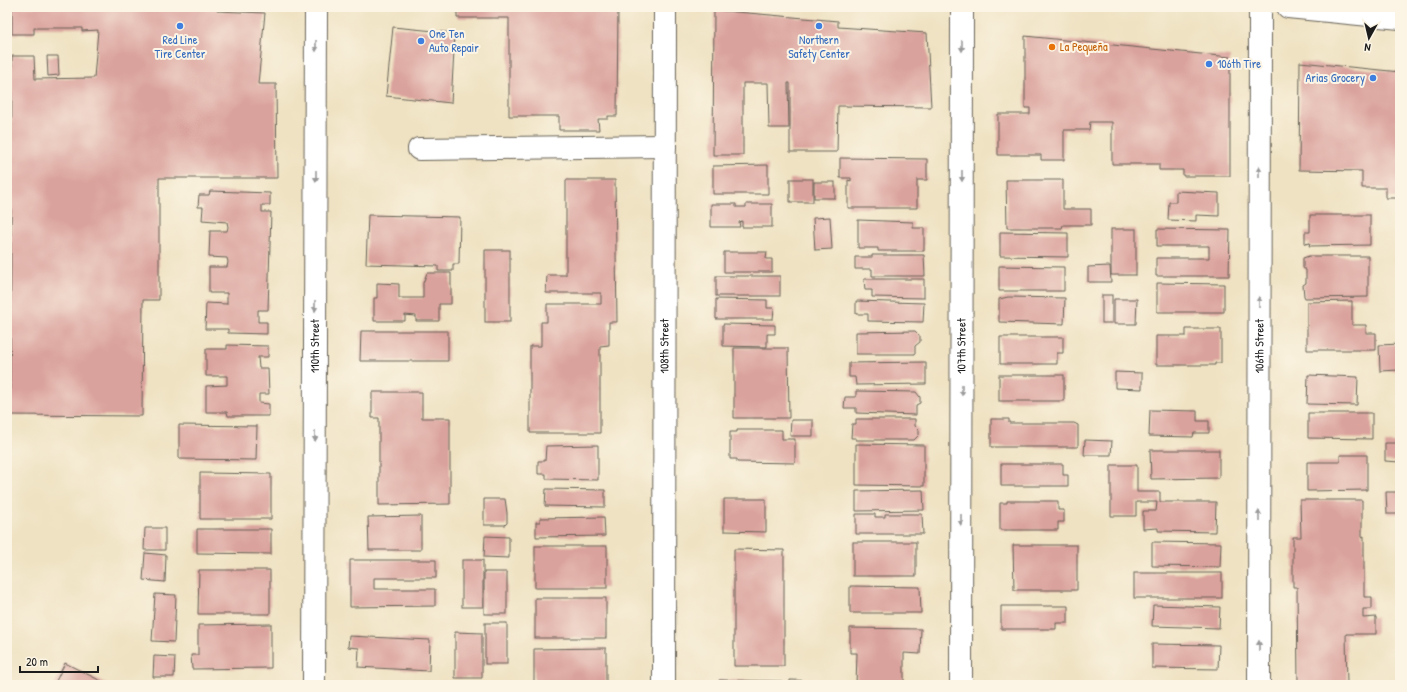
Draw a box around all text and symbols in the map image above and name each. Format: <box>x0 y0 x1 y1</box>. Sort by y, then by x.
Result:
north arrow <box>1349 18 1389 58</box>
marker: Red Line Tire Center <box>175 21 185 31</box>
marker: Northern Safety Center <box>814 21 824 31</box>
place label: One Ten Auto Repair <box>429 25 479 56</box>
place label: Red Line Tire Center <box>155 31 206 62</box>
place label: Northern Safety Center <box>788 31 850 62</box>
marker: One Ten Auto Repair <box>416 36 426 46</box>
place label: La Pequeña <box>1060 38 1108 55</box>
one-way arrow <box>313 40 319 53</box>
one-way arrow <box>959 40 965 53</box>
text: N <box>1364 41 1371 55</box>
marker: La Pequeña <box>1047 42 1057 52</box>
place label: 106th Tire <box>1217 55 1261 72</box>
marker: 106th Tire <box>1204 59 1214 69</box>
place label: Arias Grocery <box>1305 69 1365 86</box>
marker: Arias Grocery <box>1368 73 1378 83</box>
one-way arrow <box>1256 165 1262 178</box>
one-way arrow <box>312 170 319 182</box>
one-way arrow <box>959 170 965 183</box>
one-way arrow <box>1256 295 1262 308</box>
one-way arrow <box>312 300 318 313</box>
street label: 107th Street <box>952 317 970 374</box>
street label: 110th Street <box>306 318 323 373</box>
street label: 108th Street <box>655 318 673 373</box>
street label: 106th Street <box>1250 318 1268 373</box>
one-way arrow <box>959 384 965 397</box>
one-way arrow <box>312 430 318 443</box>
one-way arrow <box>1256 509 1262 522</box>
one-way arrow <box>958 514 964 527</box>
one-way arrow <box>1256 639 1262 652</box>
scale bar <box>20 648 98 674</box>
text: 20 m <box>26 653 48 670</box>

